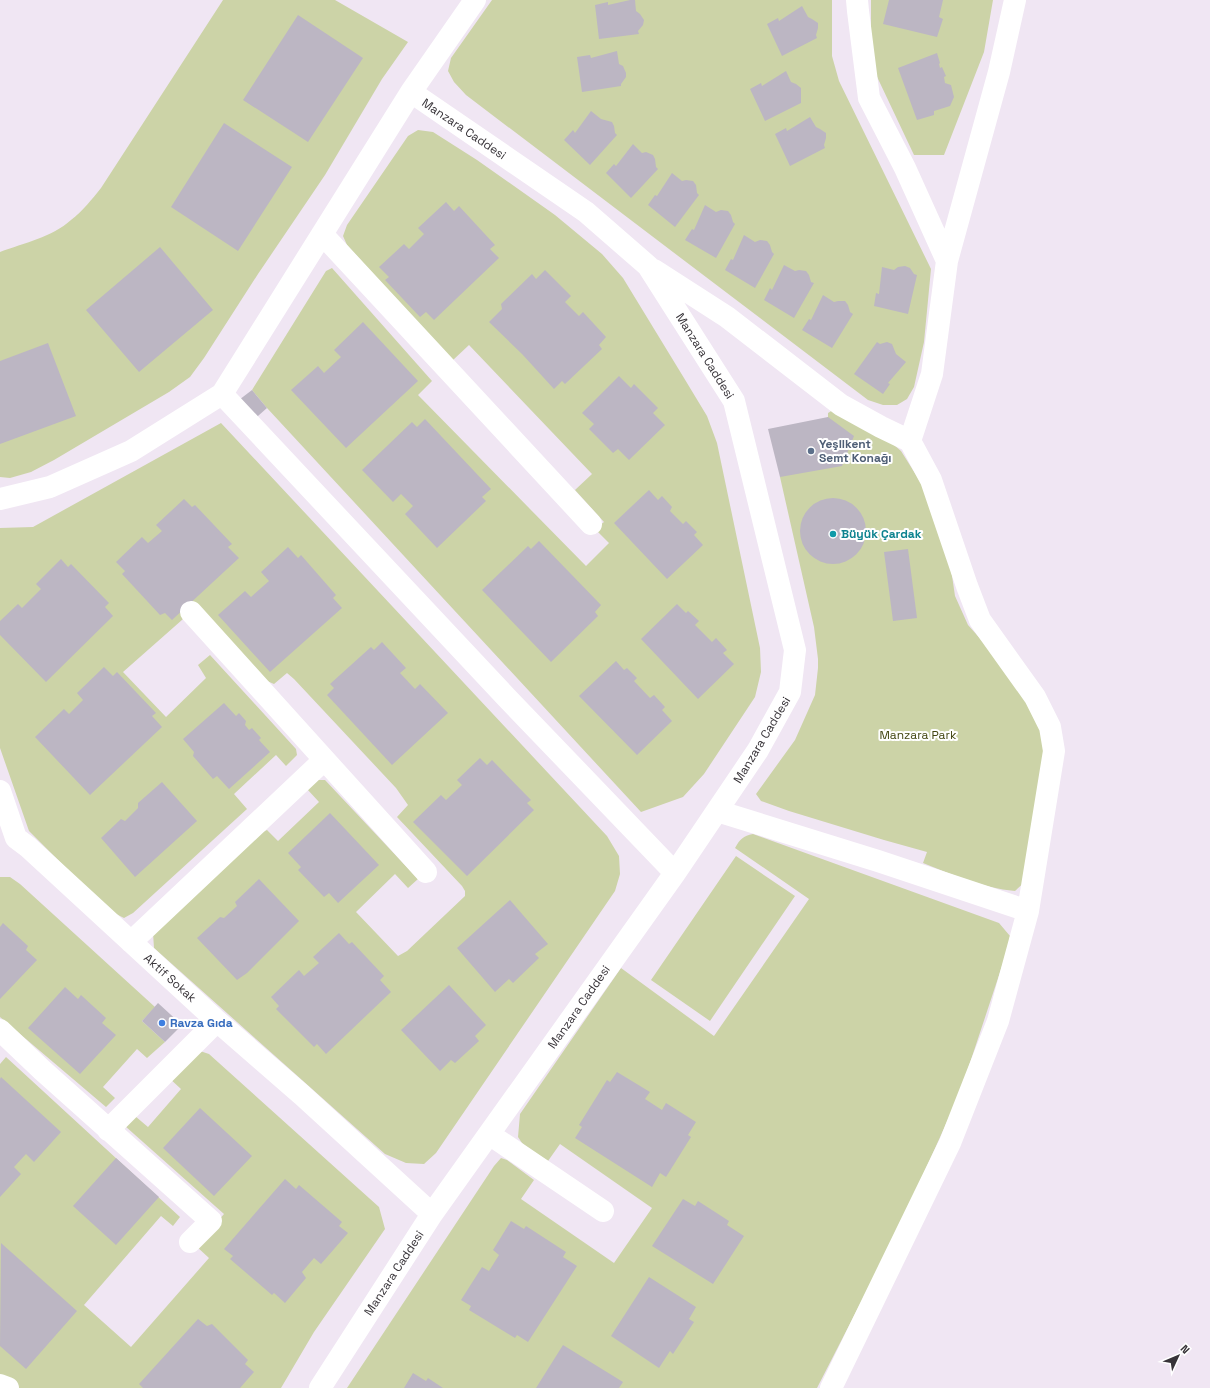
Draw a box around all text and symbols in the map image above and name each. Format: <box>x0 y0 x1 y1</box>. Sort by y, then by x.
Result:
street label: Manzara Caddesi <box>419 95 509 163</box>
street label: Manzara Caddesi <box>672 310 738 402</box>
place label: Yeşilkent Semt Konağı <box>819 436 892 466</box>
marker: Yeşilkent Semt Konağı <box>806 446 816 456</box>
place label: Büyük Çardak <box>841 526 922 542</box>
marker: Büyük Çardak <box>828 529 838 539</box>
street label: Manzara Caddesi <box>730 694 794 786</box>
park label: Manzara Park <box>879 727 957 743</box>
street label: Aktif Sokak <box>140 950 200 1006</box>
street label: Manzara Caddesi <box>544 962 614 1052</box>
place label: Ravza Gıda <box>170 1015 233 1031</box>
marker: Ravza Gıda <box>157 1018 167 1028</box>
street label: Manzara Caddesi <box>361 1227 428 1319</box>
north arrow <box>1158 1336 1198 1376</box>
text: N <box>1178 1342 1193 1357</box>

